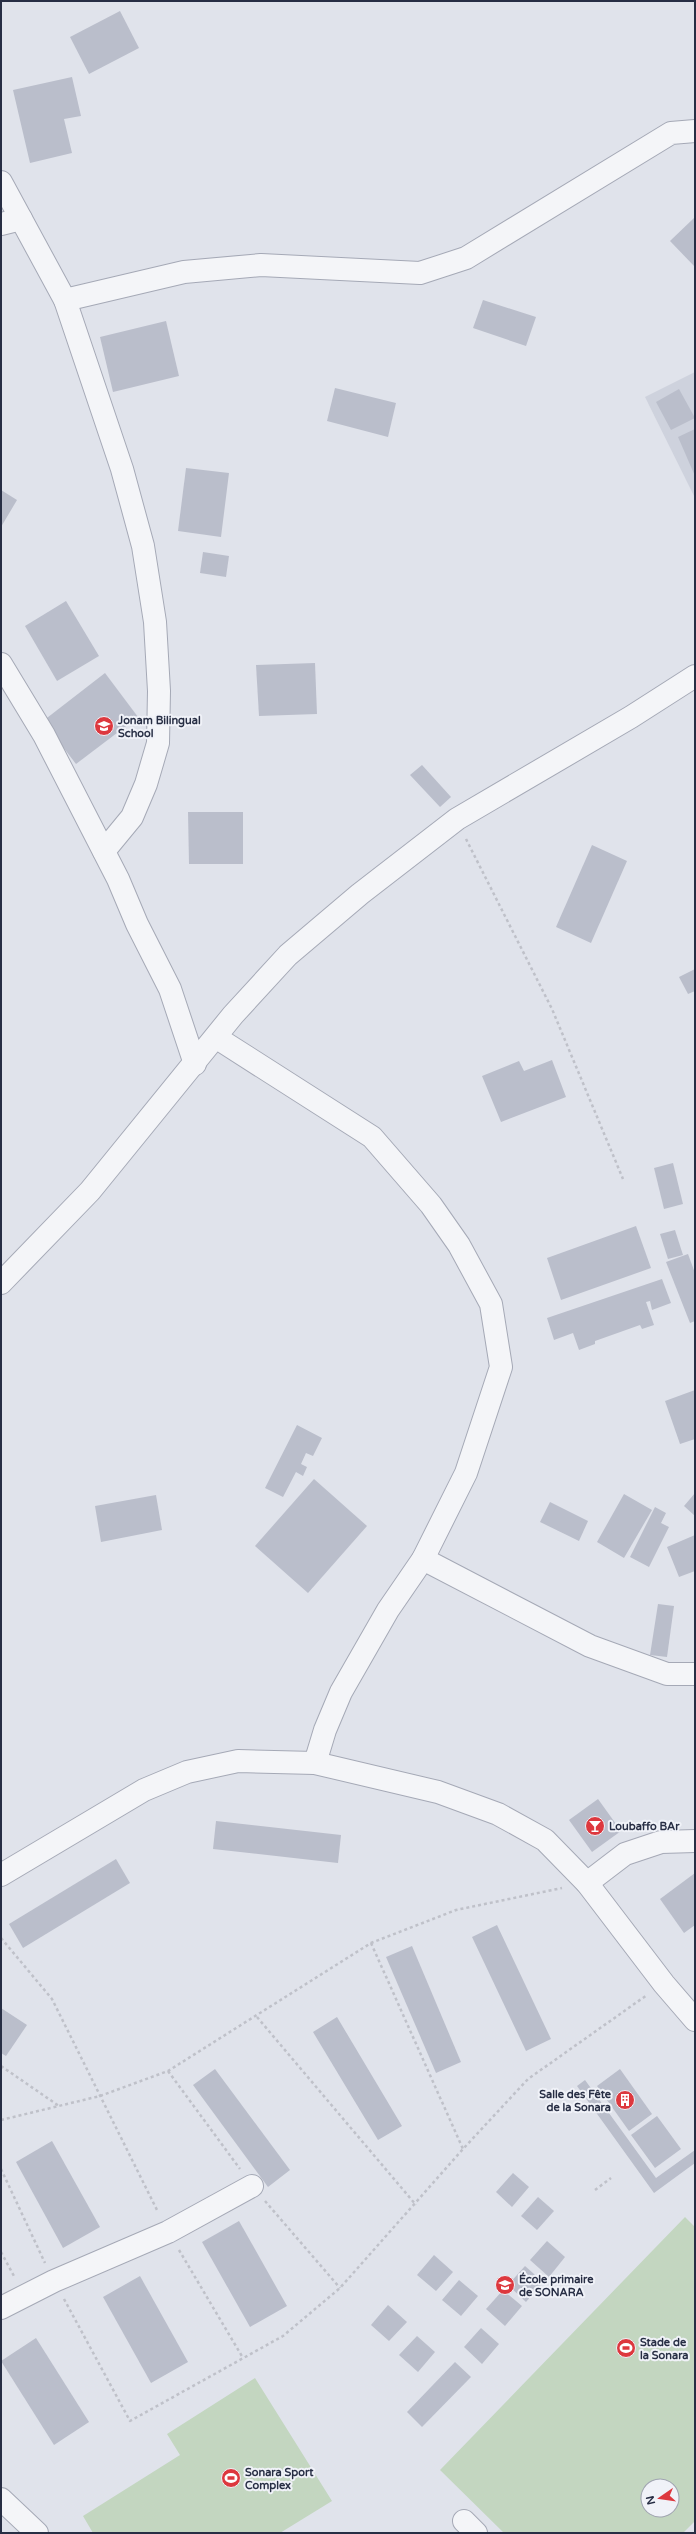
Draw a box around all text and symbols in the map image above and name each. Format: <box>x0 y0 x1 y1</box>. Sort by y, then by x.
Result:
place label: Jonam Bilingual School <box>117 714 201 740</box>
school or university icon: Jonam Bilingual School <box>93 715 115 737</box>
bar icon: Loubaffo BAr <box>584 1815 606 1837</box>
place label: Loubaffo BAr <box>609 1820 680 1833</box>
place label: Salle des Fête de la Sonara <box>539 2088 612 2114</box>
building icon: Salle des Fête de la Sonara <box>614 2089 636 2111</box>
place label: École primaire de SONARA <box>519 2272 594 2299</box>
school or university icon: École primaire de SONARA <box>494 2274 516 2296</box>
place label: Stade de la Sonara <box>640 2336 689 2362</box>
sports icon: Stade de la Sonara <box>615 2337 637 2359</box>
place label: Sonara Sport Complex <box>245 2466 314 2493</box>
sports icon: Sonara Sport Complex <box>220 2467 242 2489</box>
north arrow <box>640 2478 680 2518</box>
text: N <box>643 2494 658 2506</box>

